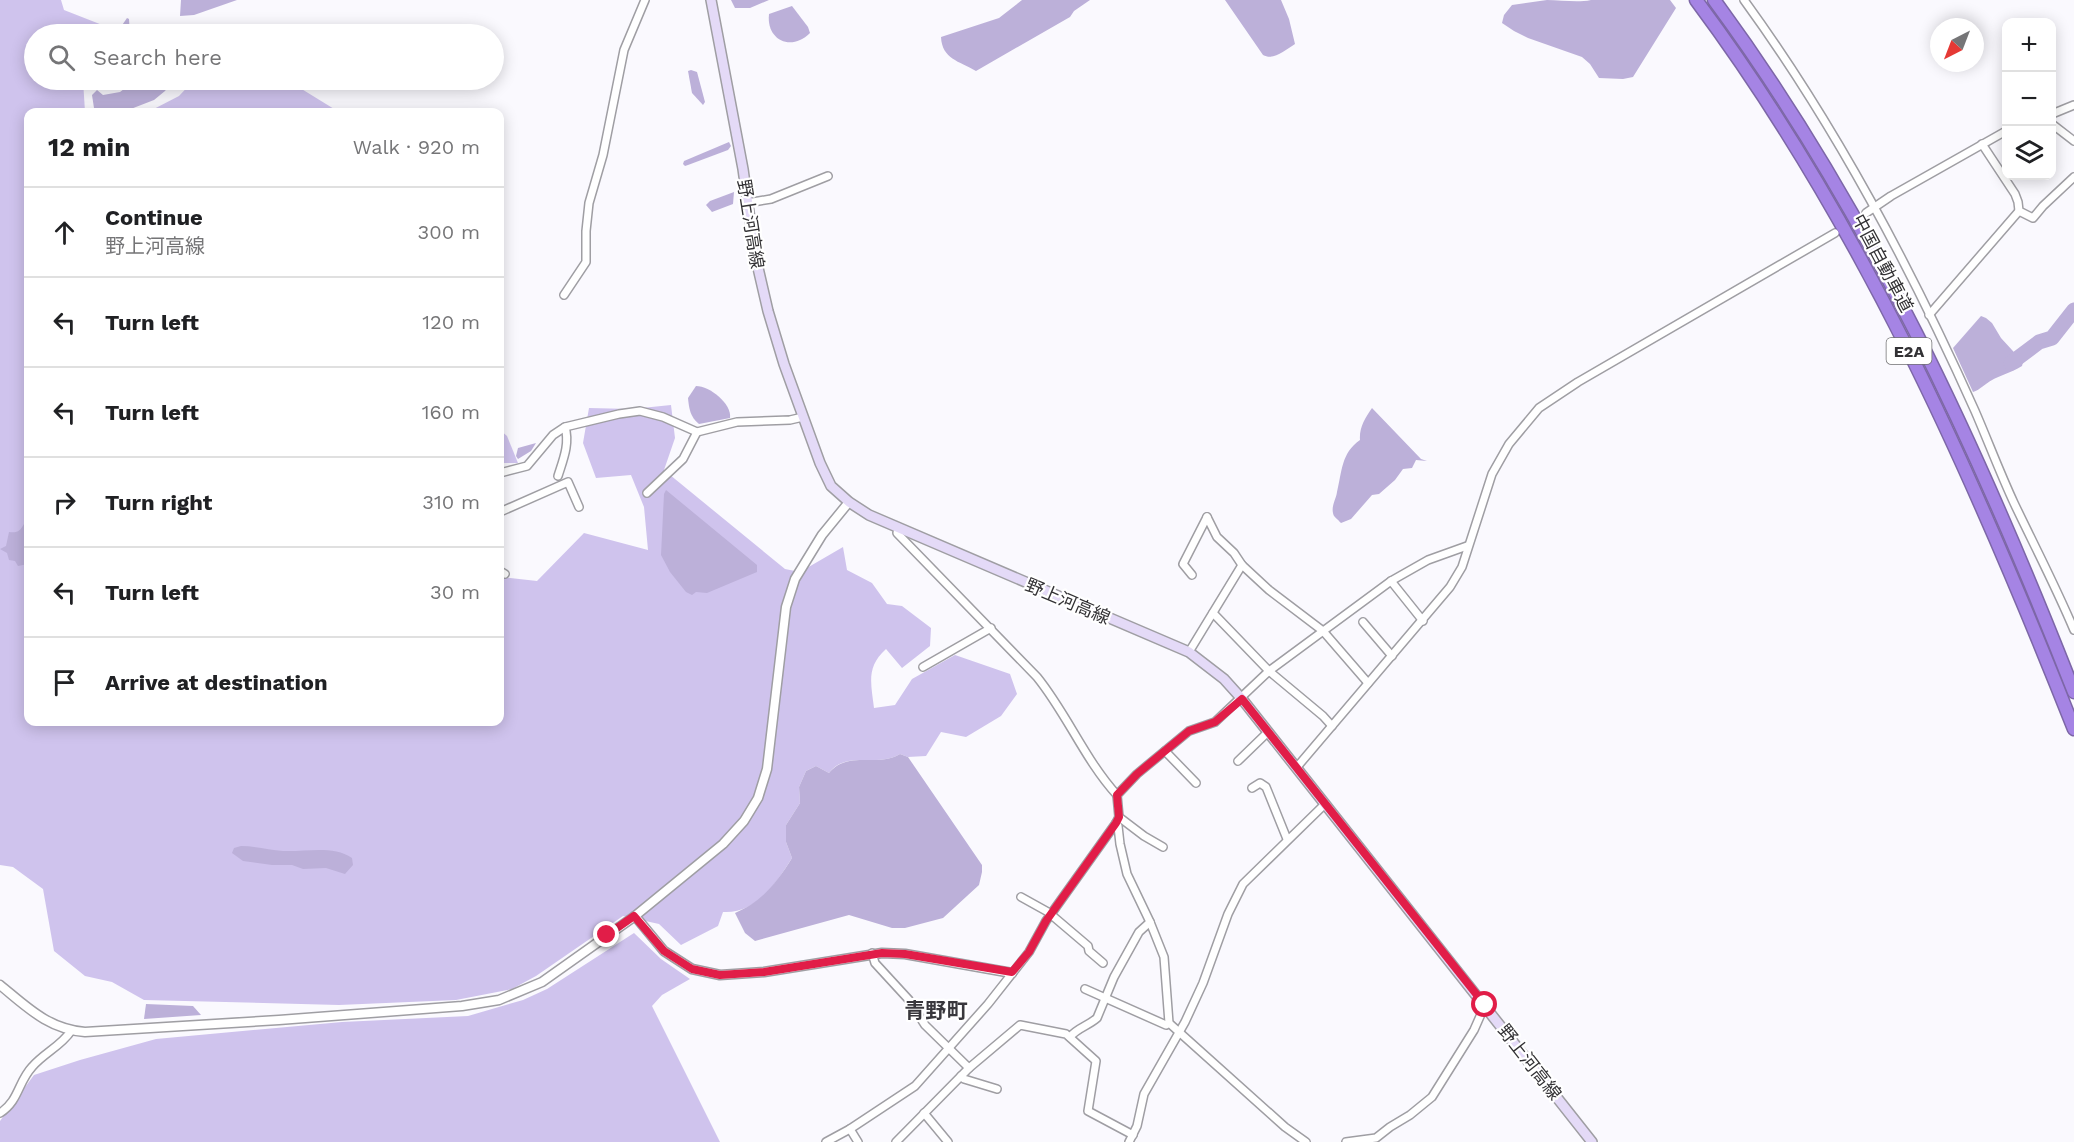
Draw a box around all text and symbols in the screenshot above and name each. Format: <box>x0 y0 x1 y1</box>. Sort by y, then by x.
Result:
north arrow <box>1930 18 1984 72</box>
map controls <box>2002 18 2056 180</box>
button: + <box>2002 18 2056 72</box>
search box <box>24 24 504 90</box>
icon: search <box>45 41 78 74</box>
text: Search here <box>93 45 222 70</box>
button: − <box>2002 72 2056 126</box>
button: layers <box>2002 126 2056 180</box>
text: 12 min <box>48 132 130 162</box>
text: Walk · 920 m <box>353 135 480 159</box>
street label: 野上河高線 <box>734 178 768 270</box>
text: Continue <box>105 205 203 230</box>
street label: 中国自動車道 <box>1848 210 1918 316</box>
icon: ahead <box>48 216 81 249</box>
text: 300 m <box>418 220 480 244</box>
text: 野上河高線 <box>105 234 205 258</box>
icon: left <box>48 306 81 339</box>
text: Turn left <box>105 310 199 335</box>
text: 120 m <box>422 310 480 334</box>
road number: E2A <box>1886 338 1932 364</box>
icon: left <box>48 396 81 429</box>
text: Turn left <box>105 400 199 425</box>
text: 160 m <box>422 400 480 424</box>
icon: right <box>48 486 81 519</box>
text: Turn right <box>105 490 212 515</box>
text: 310 m <box>422 490 480 514</box>
street label: 野上河高線 <box>1022 574 1114 628</box>
icon: left <box>48 576 81 609</box>
text: Turn left <box>105 580 199 605</box>
text: 30 m <box>430 580 480 604</box>
icon: arrive <box>48 666 81 699</box>
text: Arrive at destination <box>105 670 328 695</box>
route end <box>593 921 619 947</box>
route start <box>1471 991 1497 1017</box>
district label: 青野町 <box>905 998 968 1023</box>
street label: 野上河高線 <box>1494 1020 1566 1104</box>

